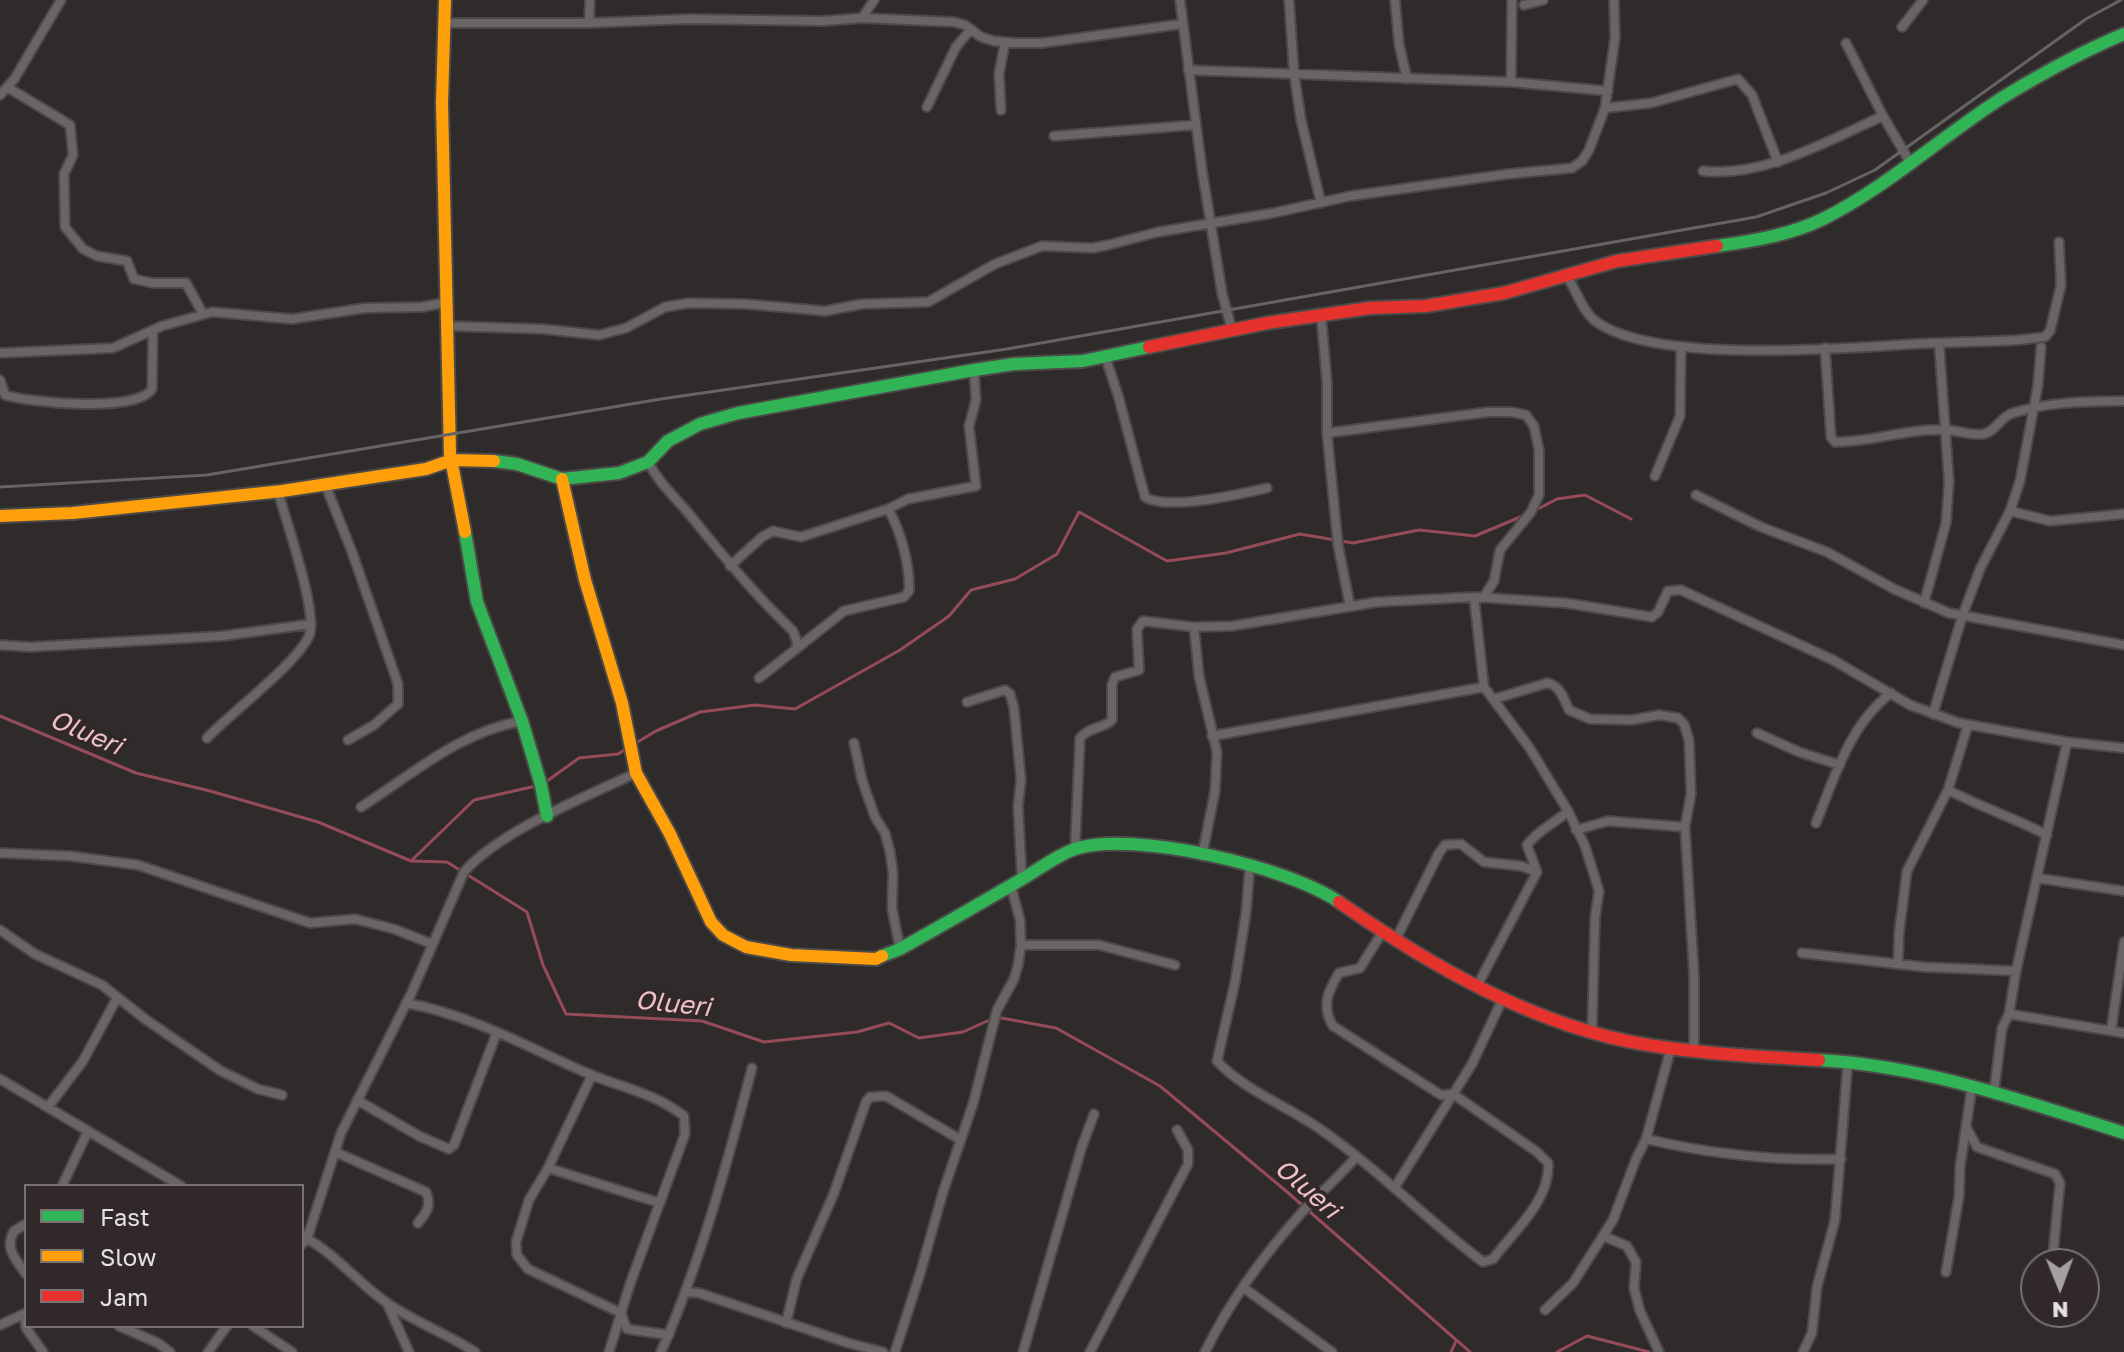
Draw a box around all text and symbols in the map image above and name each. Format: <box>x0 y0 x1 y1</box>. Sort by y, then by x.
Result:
water label: Olueri <box>45 704 127 762</box>
water label: Olueri <box>634 985 712 1023</box>
water label: Olueri <box>1268 1152 1346 1226</box>
legend <box>24 1184 304 1328</box>
text: Fast <box>100 1202 150 1231</box>
text: Slow <box>100 1242 156 1271</box>
north arrow <box>2020 1248 2100 1328</box>
text: Jam <box>100 1282 148 1311</box>
text: N <box>2052 1297 2069 1324</box>

